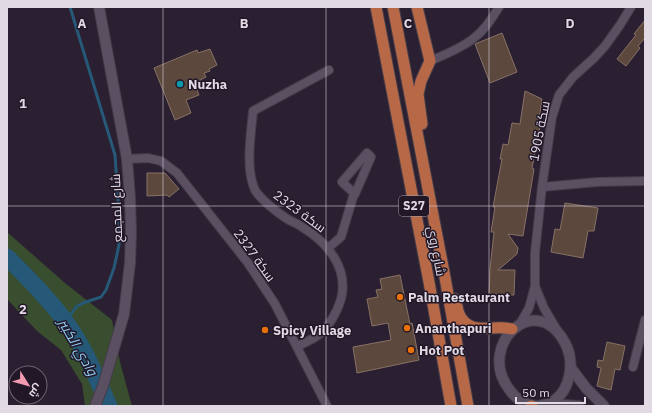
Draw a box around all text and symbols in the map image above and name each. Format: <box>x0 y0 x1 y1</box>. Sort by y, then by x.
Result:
text: A <box>78 15 87 32</box>
text: B <box>240 15 249 32</box>
text: C <box>404 15 413 32</box>
text: D <box>565 15 575 32</box>
place label: Nuzha <box>188 76 227 93</box>
marker: Nuzha <box>175 79 185 89</box>
text: 1 <box>19 95 27 112</box>
street label: سكة 1905 <box>525 99 554 163</box>
street label: شارع المجمع <box>107 173 126 243</box>
street label: سكة 2323 <box>270 187 329 236</box>
road number: S27 <box>399 196 429 216</box>
street label: شارع روي <box>421 225 450 278</box>
street label: سكة 2327 <box>230 226 279 285</box>
place label: Palm Restaurant <box>408 289 510 306</box>
marker: Palm Restaurant <box>395 292 405 302</box>
text: 2 <box>19 301 27 318</box>
water label: وادي الكبير <box>51 313 102 382</box>
place label: Ananthapuri <box>415 320 492 337</box>
place label: Spicy Village <box>273 322 351 339</box>
marker: Ananthapuri <box>402 323 412 333</box>
marker: Spicy Village <box>260 325 270 335</box>
place label: Hot Pot <box>419 342 464 359</box>
marker: Hot Pot <box>406 345 416 355</box>
north arrow <box>8 365 48 405</box>
scale bar <box>516 379 585 405</box>
text: ش <box>26 381 46 401</box>
text: 50 m <box>522 385 550 400</box>

